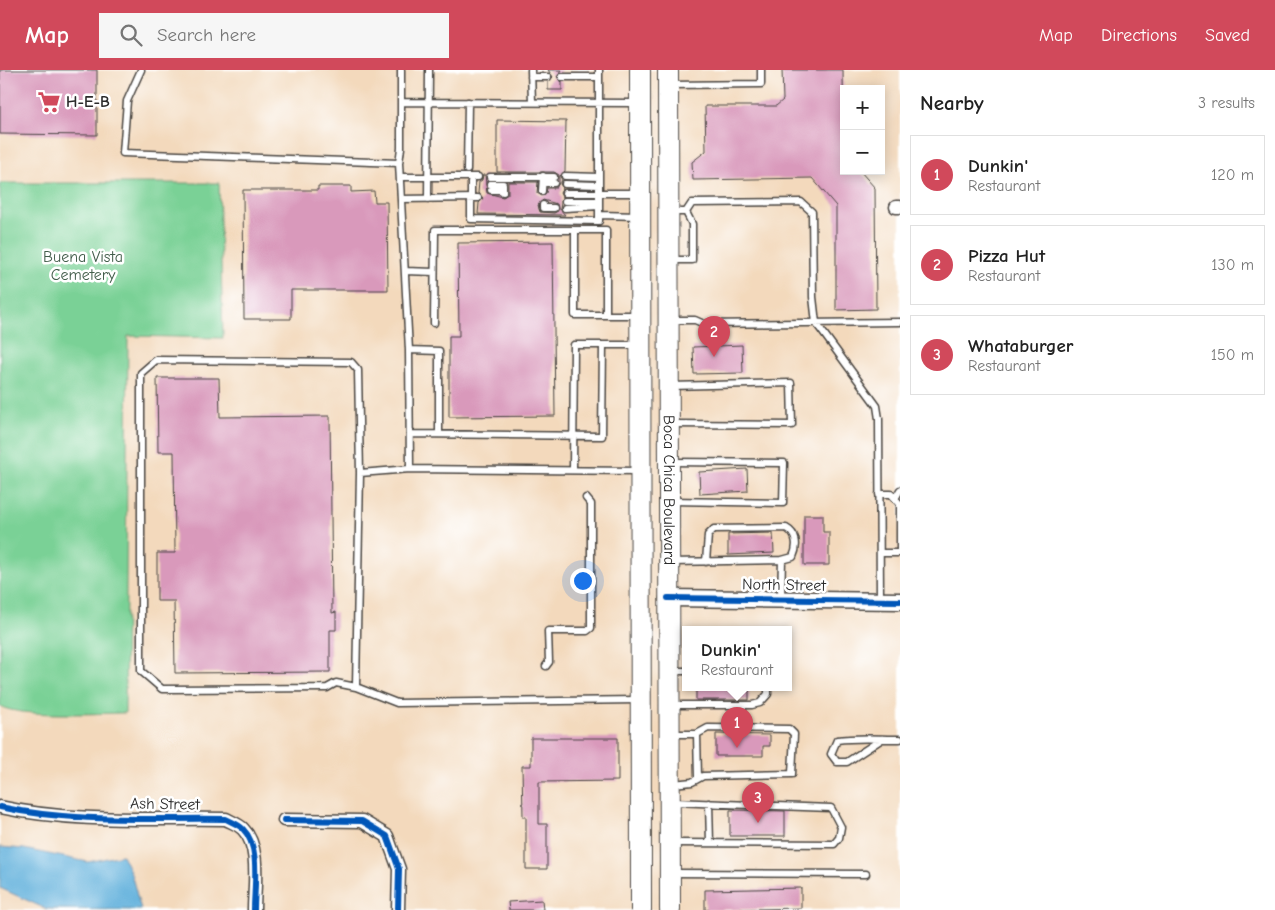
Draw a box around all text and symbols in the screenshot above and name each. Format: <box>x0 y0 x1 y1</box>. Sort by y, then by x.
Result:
search box <box>99 13 449 58</box>
text: Map <box>25 21 69 49</box>
icon: search <box>117 21 145 49</box>
text: Search here <box>157 24 256 46</box>
text: Map <box>1039 25 1073 46</box>
text: Directions <box>1101 25 1177 46</box>
text: Saved <box>1205 25 1250 46</box>
map controls <box>840 85 885 175</box>
button: + <box>840 85 885 130</box>
supermarket icon: H-E-B <box>36 89 62 115</box>
text: Nearby <box>920 91 984 115</box>
place label: H-E-B <box>66 93 110 111</box>
text: 3 results <box>1198 94 1255 112</box>
button: − <box>840 130 885 175</box>
text: Dunkin' <box>968 155 1028 177</box>
text: 1 <box>934 166 940 184</box>
text: 120 m <box>1211 166 1254 184</box>
text: Restaurant <box>968 177 1040 195</box>
text: Pizza Hut <box>968 245 1045 267</box>
park label: Buena Vista Cemetery <box>43 248 123 284</box>
text: 2 <box>933 256 941 274</box>
text: 130 m <box>1211 256 1254 274</box>
text: Restaurant <box>968 267 1040 285</box>
pin: 2 <box>698 316 730 357</box>
text: Whataburger <box>968 335 1074 357</box>
text: 3 <box>933 346 941 364</box>
text: 150 m <box>1211 346 1254 364</box>
text: Restaurant <box>968 357 1040 375</box>
street label: Boca Chica Boulevard <box>660 415 678 565</box>
your location <box>570 568 596 594</box>
street label: North Street <box>742 575 827 595</box>
popup <box>682 626 792 691</box>
text: Dunkin' <box>701 639 761 661</box>
text: Restaurant <box>701 661 773 679</box>
pin: 1 <box>721 707 753 748</box>
pin: 3 <box>742 782 774 823</box>
street label: Ash Street <box>130 794 201 814</box>

